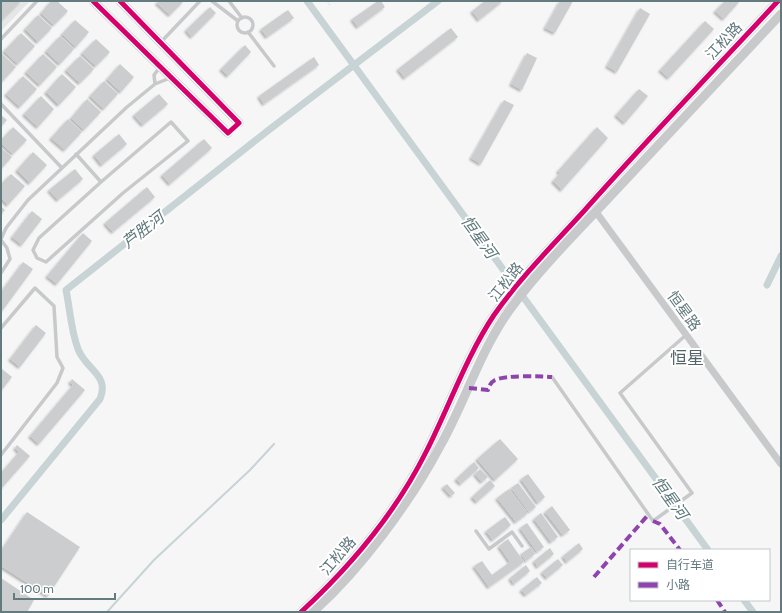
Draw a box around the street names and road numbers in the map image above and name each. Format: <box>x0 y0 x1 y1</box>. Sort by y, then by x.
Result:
street label: 江松路 <box>702 18 746 64</box>
street label: 江松路 <box>485 259 527 305</box>
street label: 恒星路 <box>663 288 705 334</box>
street label: 江松路 <box>316 533 360 579</box>

